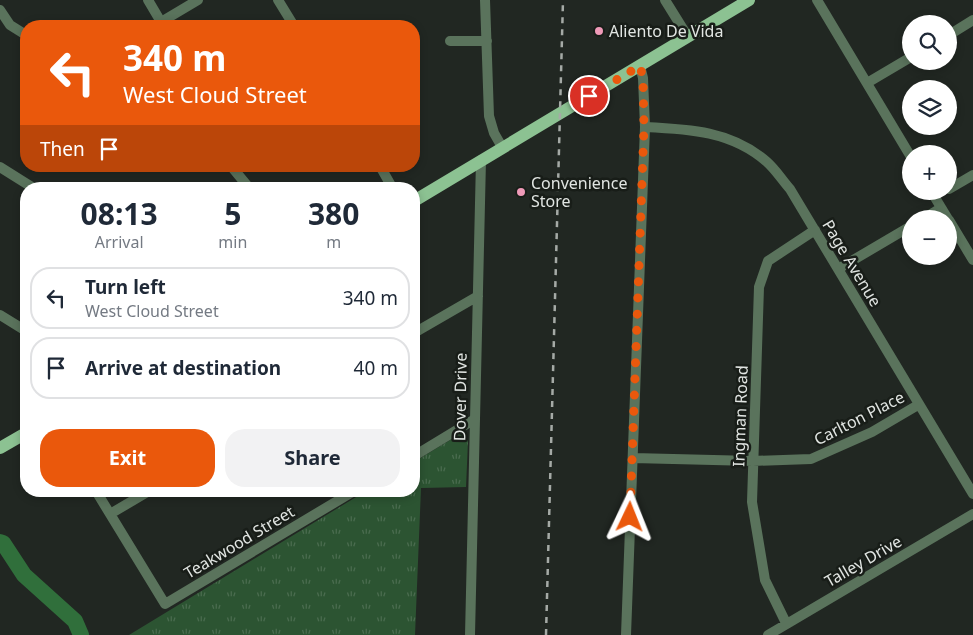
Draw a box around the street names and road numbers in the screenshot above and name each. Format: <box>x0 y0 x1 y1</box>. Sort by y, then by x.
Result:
street label: Page Avenue <box>817 215 887 311</box>
street label: Dover Drive <box>448 353 472 441</box>
street label: Ingman Road <box>727 365 753 467</box>
street label: Carlton Place <box>810 386 908 450</box>
street label: Teakwood Street <box>180 500 298 584</box>
street label: Talley Drive <box>820 530 906 592</box>

